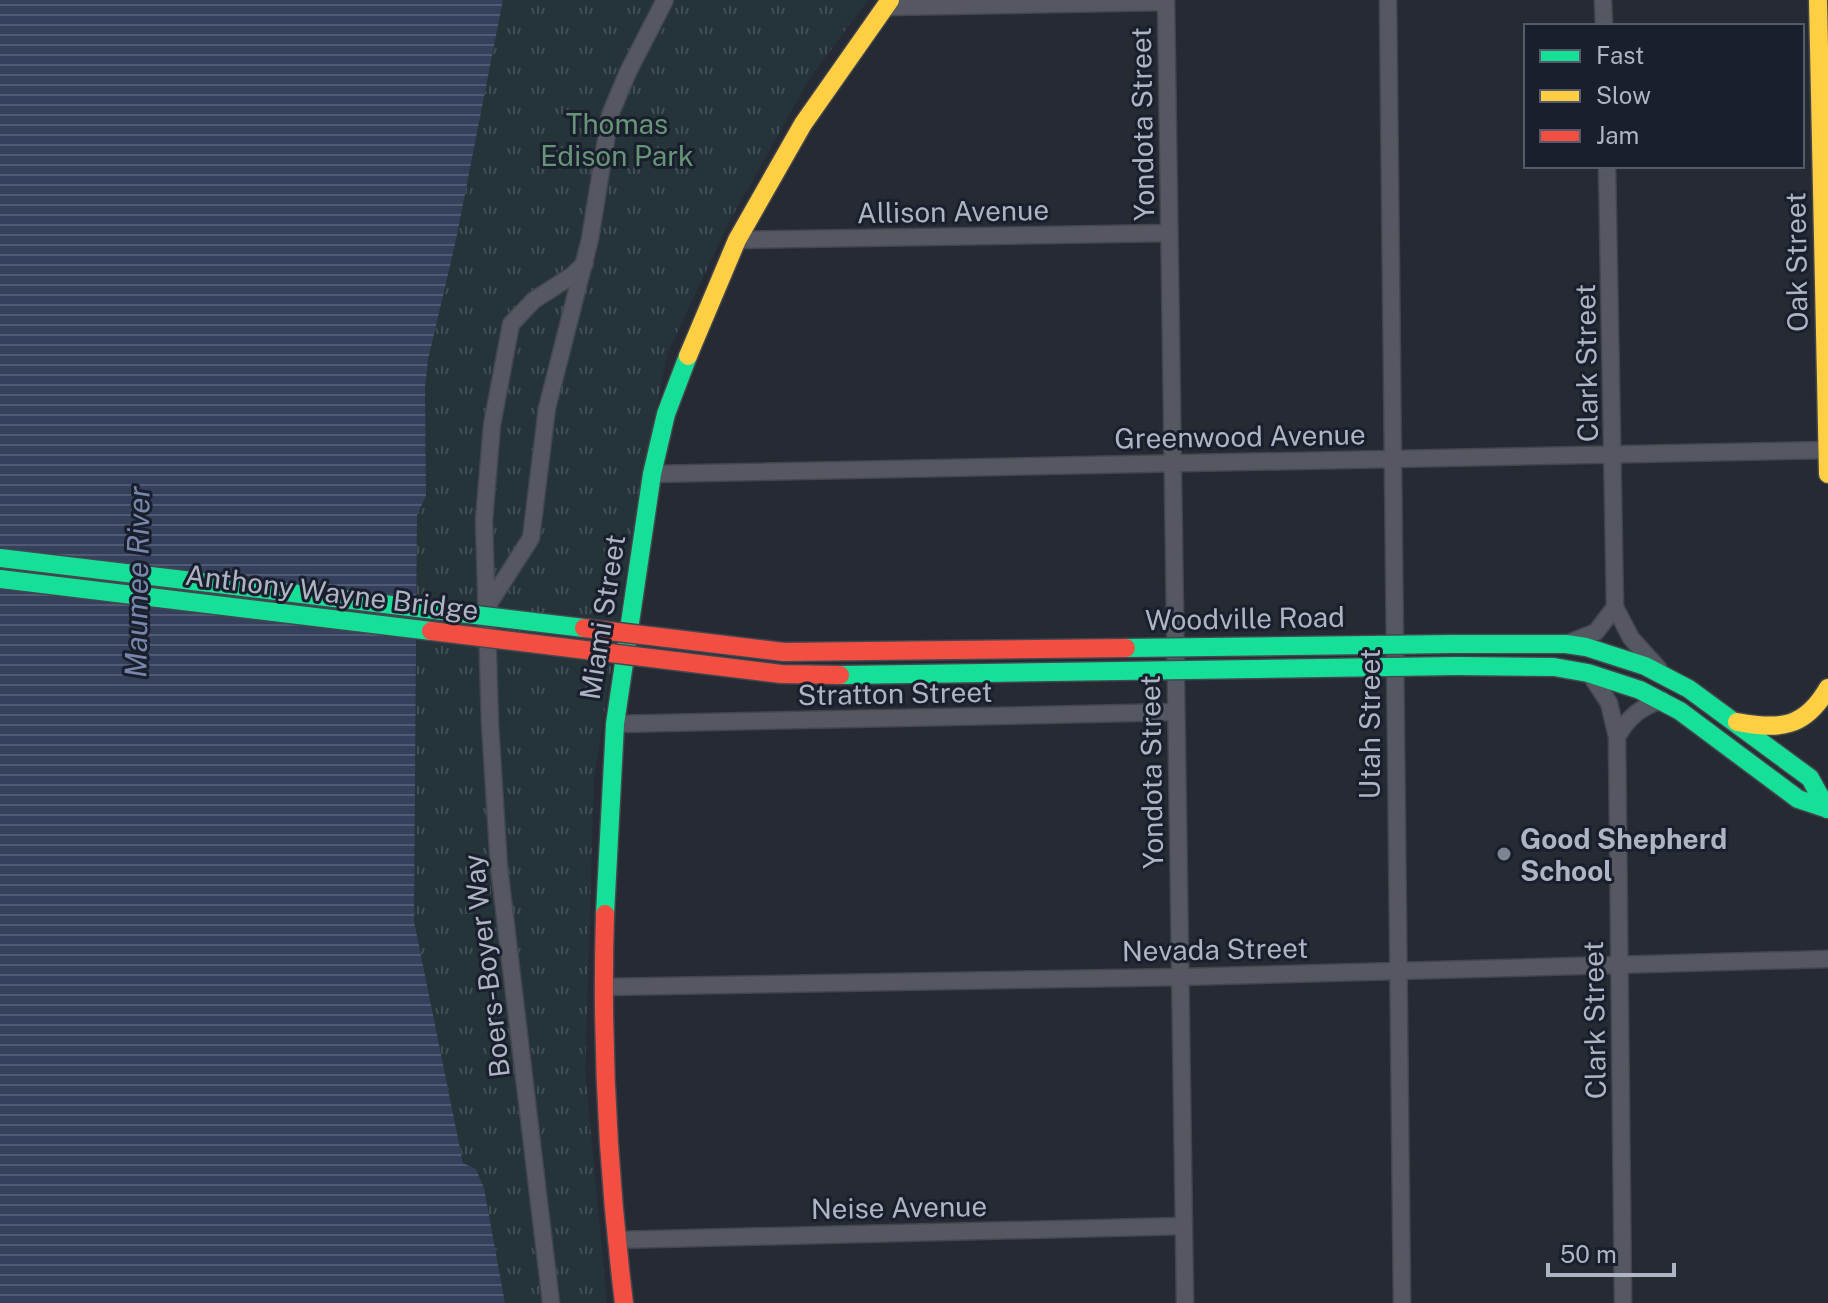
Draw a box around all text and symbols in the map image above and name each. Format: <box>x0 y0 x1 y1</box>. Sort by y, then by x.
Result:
legend <box>1524 24 1804 168</box>
street label: Yondota Street <box>1124 27 1160 221</box>
text: Fast <box>1596 41 1644 69</box>
text: Slow <box>1596 81 1651 109</box>
park label: Thomas Edison Park <box>540 107 694 172</box>
text: Jam <box>1596 121 1639 149</box>
street label: Oak Street <box>1778 192 1814 332</box>
street label: Allison Avenue <box>857 193 1049 229</box>
street label: Clark Street <box>1568 284 1604 442</box>
street label: Greenwood Avenue <box>1114 417 1366 455</box>
water label: Maumee River <box>117 485 157 678</box>
street label: Miami Street <box>573 532 631 702</box>
street label: Anthony Wayne Bridge <box>183 558 481 626</box>
street label: Woodville Road <box>1145 600 1345 636</box>
street label: Utah Street <box>1353 649 1386 800</box>
street label: Stratton Street <box>797 675 993 711</box>
street label: Yondota Street <box>1133 675 1169 869</box>
place label: Good Shepherd School <box>1520 822 1727 887</box>
marker: Good Shepherd School <box>1495 845 1513 863</box>
street label: Boers-Boyer Way <box>456 852 516 1080</box>
street label: Nevada Street <box>1121 931 1309 967</box>
street label: Clark Street <box>1576 941 1612 1099</box>
street label: Neise Avenue <box>810 1189 988 1225</box>
scale bar <box>1548 1227 1674 1277</box>
text: 50 m <box>1560 1240 1617 1268</box>

